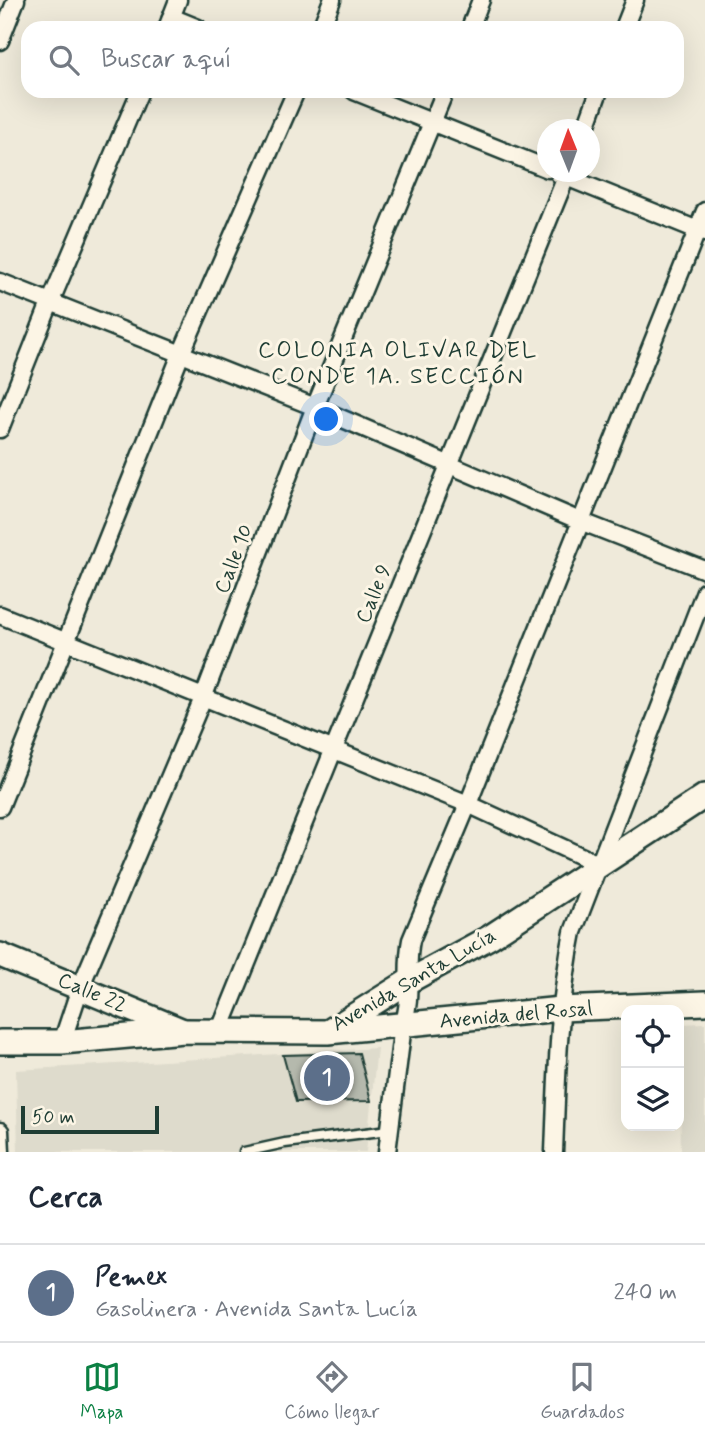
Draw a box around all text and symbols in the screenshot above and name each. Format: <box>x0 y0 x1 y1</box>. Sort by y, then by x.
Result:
search box <box>21 21 684 98</box>
icon: search <box>45 41 83 79</box>
text: Buscar aquí <box>101 43 232 77</box>
north arrow <box>537 119 600 182</box>
district label: COLONIA OLIVAR DEL CONDE 1A. SECCIÓN <box>258 336 538 392</box>
your location <box>309 402 343 436</box>
street label: Calle 10 <box>208 520 260 598</box>
street label: Calle 9 <box>350 560 398 628</box>
street label: Avenida Santa Lucía <box>327 922 501 1038</box>
street label: Calle 22 <box>53 966 131 1020</box>
street label: Avenida del Rosal <box>438 994 594 1036</box>
map controls <box>621 1005 684 1131</box>
button: locate <box>621 1005 684 1068</box>
pin: 1 <box>304 1052 350 1104</box>
button: layers <box>621 1068 684 1131</box>
scale bar <box>21 1103 159 1135</box>
text: 50 m <box>32 1105 75 1130</box>
text: Cerca <box>28 1178 103 1217</box>
text: Pemex <box>95 1261 167 1295</box>
text: 1 <box>46 1278 56 1308</box>
text: 240 m <box>613 1278 677 1308</box>
text: Gasolinera · Avenida Santa Lucía <box>95 1295 418 1325</box>
tab: Mapa <box>80 1358 124 1425</box>
tab: Cómo llegar <box>284 1358 379 1425</box>
tab: Guardados <box>540 1358 625 1425</box>

